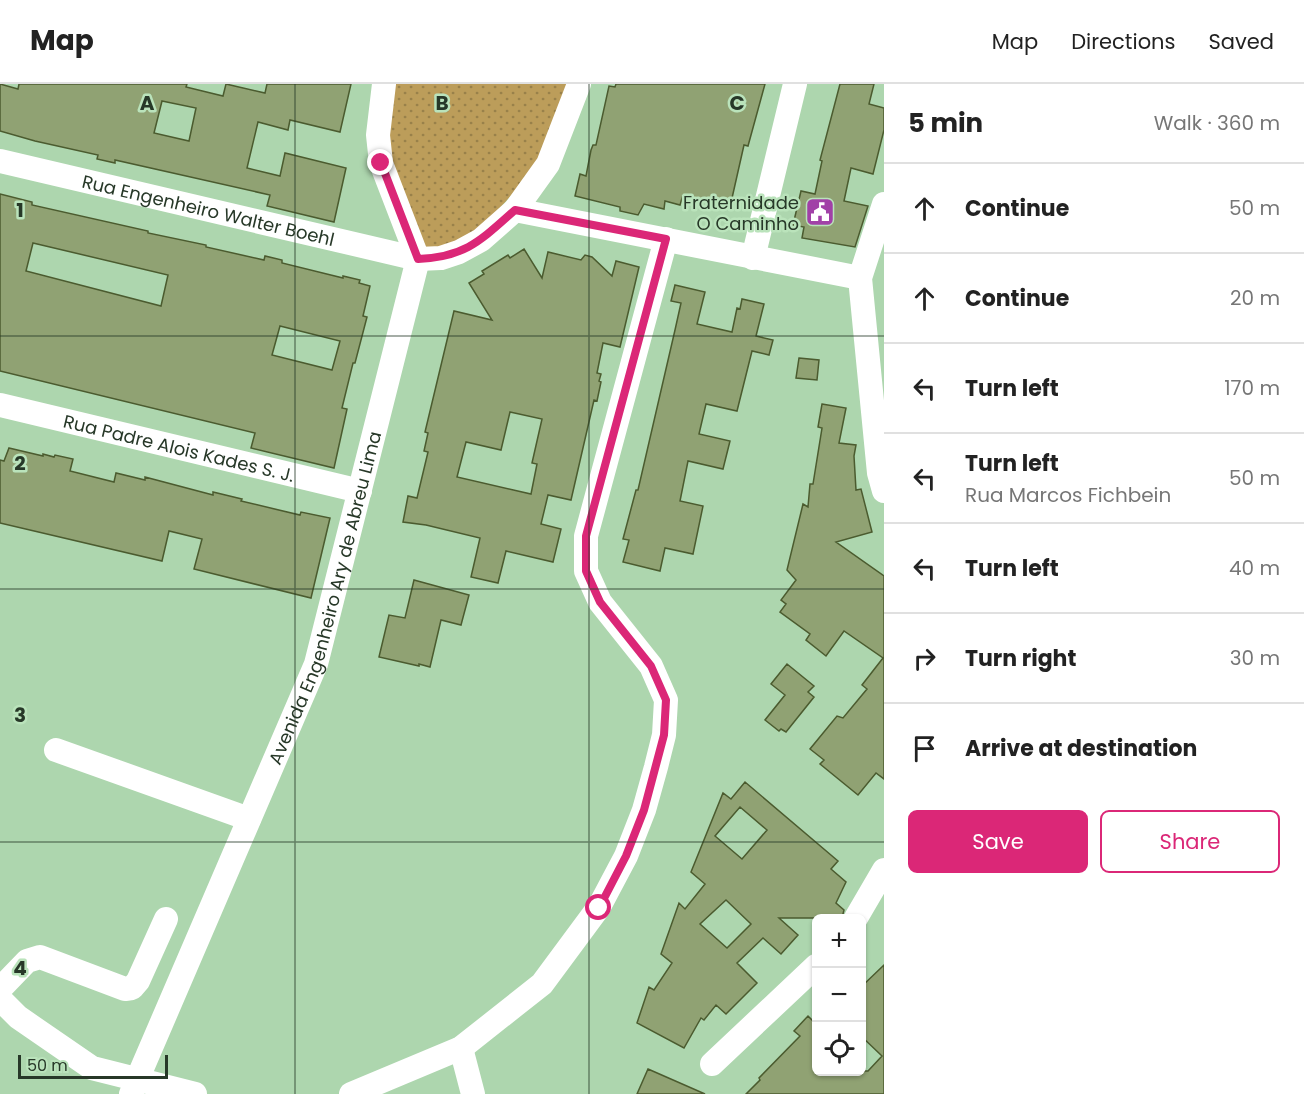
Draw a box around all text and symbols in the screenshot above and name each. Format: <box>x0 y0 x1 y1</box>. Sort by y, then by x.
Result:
text: Map <box>30 21 94 60</box>
text: Map <box>992 27 1038 56</box>
text: Directions <box>1071 27 1175 56</box>
text: Saved <box>1208 27 1274 56</box>
text: A <box>140 89 155 117</box>
text: B <box>435 89 449 117</box>
text: C <box>729 89 745 117</box>
text: 5 min <box>908 105 983 141</box>
text: Walk · 360 m <box>1154 109 1280 137</box>
route end <box>367 149 393 175</box>
street label: Rua Engenheiro Walter Boehl <box>80 168 337 252</box>
place label: Fraternidade O Caminho <box>683 190 799 236</box>
icon: ahead <box>908 192 941 225</box>
text: Continue <box>965 193 1069 224</box>
text: 50 m <box>1229 194 1280 222</box>
text: 1 <box>16 196 24 224</box>
public building icon: Fraternidade O Caminho <box>804 196 836 228</box>
icon: ahead <box>908 282 941 315</box>
text: Continue <box>965 283 1069 314</box>
text: 20 m <box>1230 284 1280 312</box>
icon: left <box>908 372 941 405</box>
text: Turn left <box>965 373 1059 404</box>
text: 170 m <box>1224 374 1280 402</box>
street label: Rua Padre Alois Kades S. J. <box>61 408 297 487</box>
street label: Avenida Engenheiro Ary de Abreu Lima <box>262 428 387 768</box>
text: Turn left <box>965 448 1059 479</box>
text: 2 <box>14 449 26 477</box>
icon: left <box>908 462 941 495</box>
text: 50 m <box>1229 464 1280 492</box>
text: Rua Marcos Fichbein <box>965 481 1171 509</box>
icon: left <box>908 552 941 585</box>
text: Turn left <box>965 553 1059 584</box>
text: 40 m <box>1229 554 1280 582</box>
icon: right <box>908 642 941 675</box>
text: Turn right <box>965 643 1076 674</box>
text: 30 m <box>1230 644 1280 672</box>
text: 3 <box>14 701 26 729</box>
icon: arrive <box>908 732 941 765</box>
text: Arrive at destination <box>965 733 1197 764</box>
button: Save <box>908 810 1088 873</box>
button: Share <box>1100 810 1280 873</box>
route start <box>585 894 611 920</box>
map controls <box>812 914 866 1076</box>
button: + <box>812 914 866 968</box>
text: 4 <box>13 954 27 982</box>
button: − <box>812 968 866 1022</box>
button: locate <box>812 1022 866 1076</box>
scale bar <box>18 1052 168 1080</box>
text: 50 m <box>27 1054 68 1077</box>

